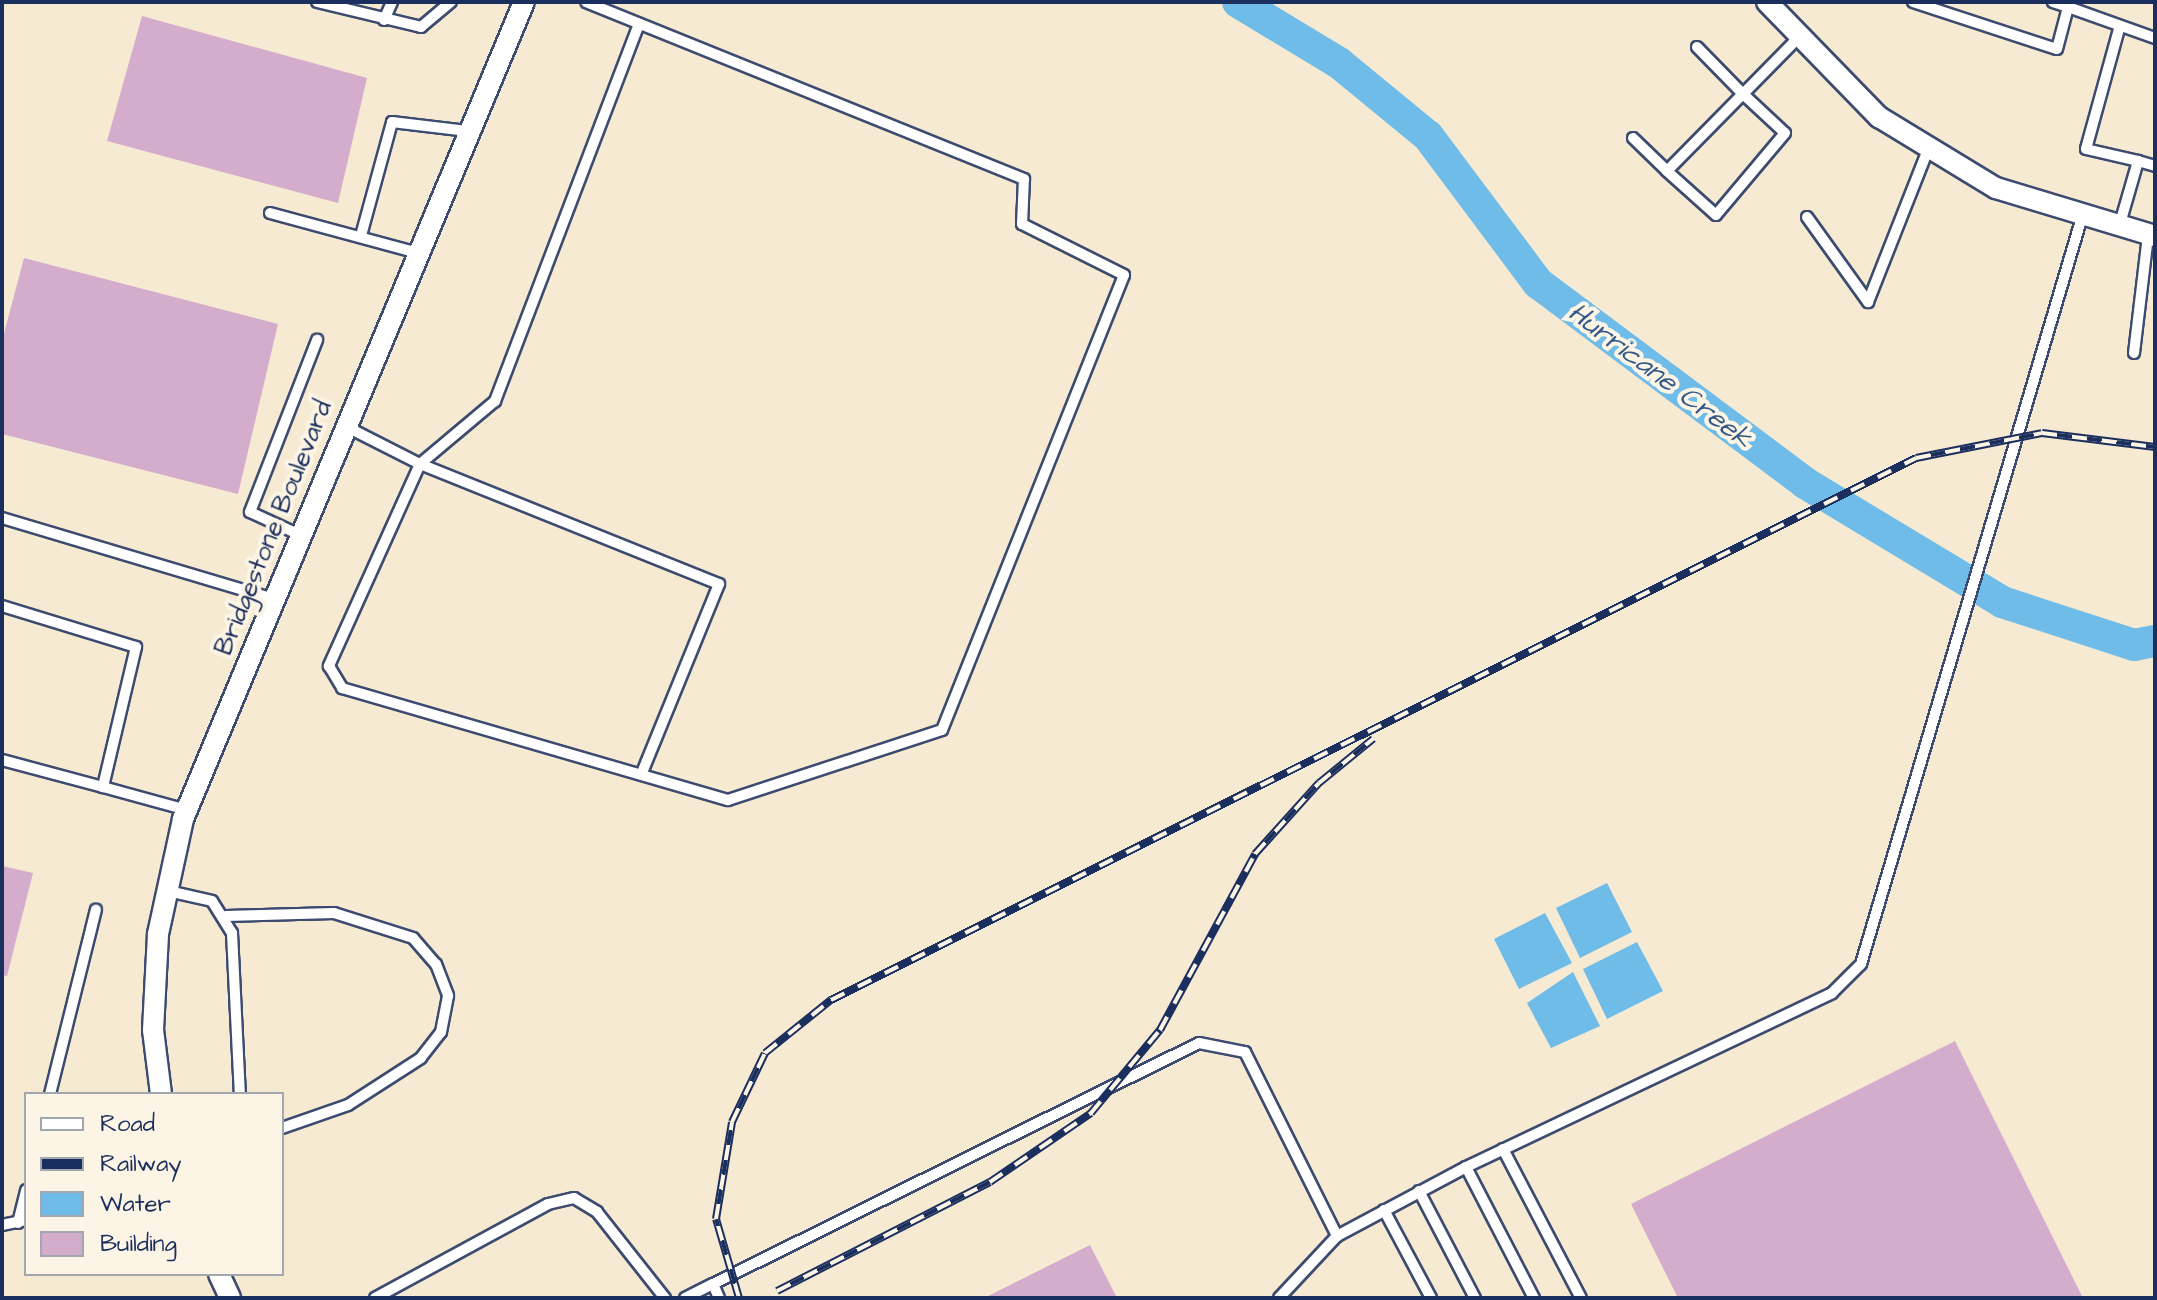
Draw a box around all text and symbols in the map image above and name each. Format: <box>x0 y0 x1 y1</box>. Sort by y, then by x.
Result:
water label: Hurricane Creek <box>1561 296 1759 456</box>
street label: Bridgestone Boulevard <box>209 396 339 660</box>
legend <box>24 1092 284 1276</box>
text: Road <box>100 1107 155 1141</box>
text: Railway <box>100 1147 182 1181</box>
text: Water <box>100 1187 171 1221</box>
text: Building <box>100 1227 177 1261</box>

